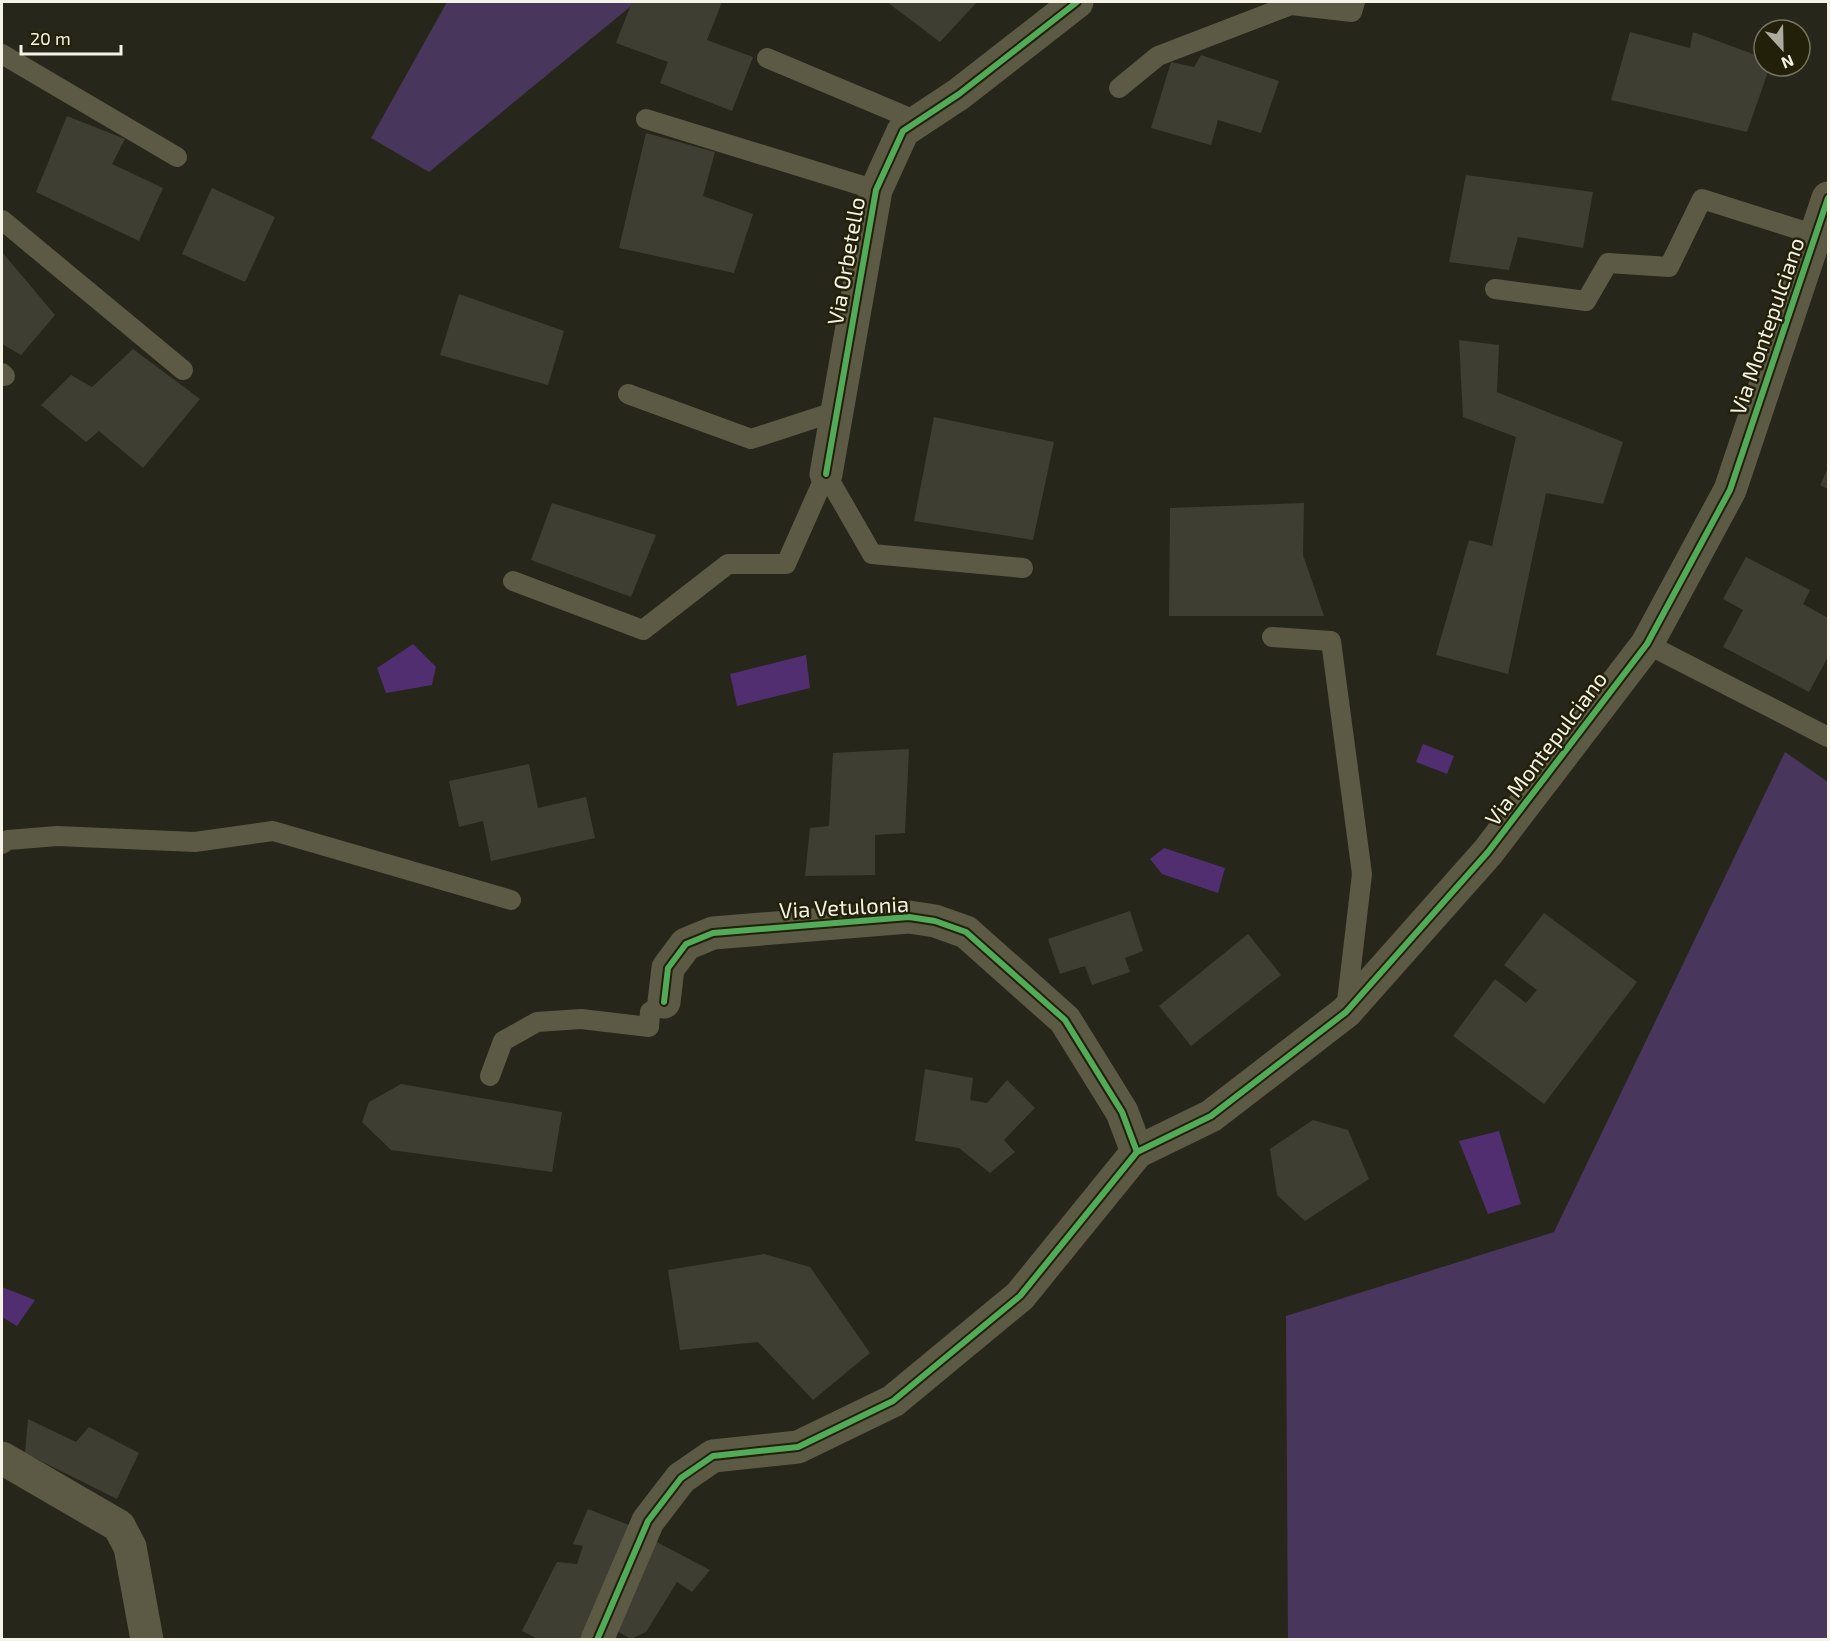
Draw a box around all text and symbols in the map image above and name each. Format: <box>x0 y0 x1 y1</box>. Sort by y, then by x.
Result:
scale bar <box>21 18 122 56</box>
north arrow <box>1752 18 1812 78</box>
text: 20 m <box>30 27 71 49</box>
text: N <box>1779 51 1797 73</box>
street label: Via Orbetello <box>821 195 869 327</box>
street label: Via Montepulciano <box>1723 234 1809 418</box>
street label: Via Montepulciano <box>1479 666 1611 830</box>
street label: Via Vetulonia <box>778 890 910 922</box>

